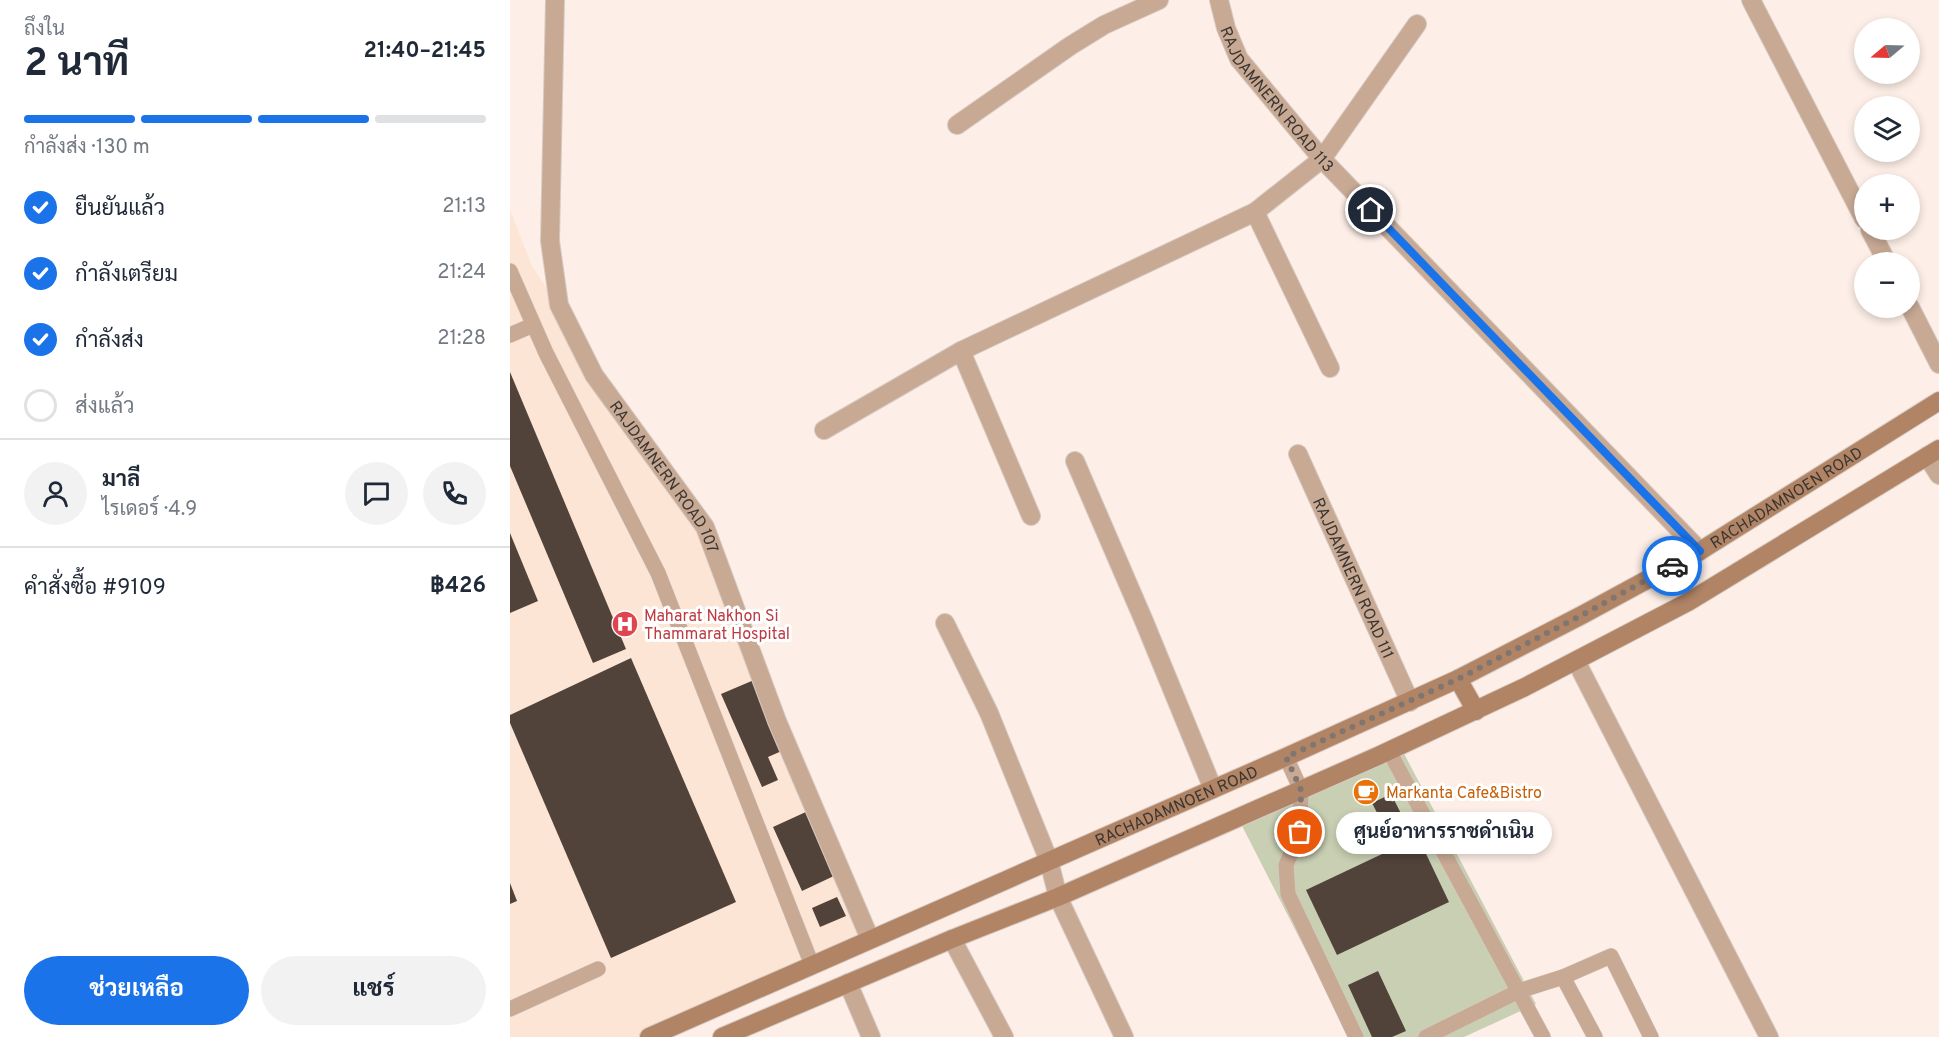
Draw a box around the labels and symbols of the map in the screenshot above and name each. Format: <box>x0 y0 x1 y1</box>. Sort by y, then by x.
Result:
north arrow <box>1854 18 1920 84</box>
street label: RAJDAMNERN ROAD 113 <box>1215 24 1337 177</box>
pin <box>1345 184 1396 235</box>
street label: RAJDAMNERN ROAD 107 <box>604 397 722 556</box>
street label: RACHADAMNOEN ROAD <box>1707 443 1867 554</box>
street label: RAJDAMNERN ROAD 111 <box>1307 495 1397 663</box>
courier <box>1642 536 1702 596</box>
place label: Maharat Nakhon Si Thammarat Hospital <box>644 607 790 645</box>
hospital icon: Maharat Nakhon Si Thammarat Hospital <box>610 609 640 639</box>
street label: RACHADAMNOEN ROAD <box>1092 762 1262 852</box>
cafe icon: Markanta Cafe&Bistro <box>1351 777 1381 807</box>
place label: Markanta Cafe&Bistro <box>1386 784 1542 804</box>
pin <box>1274 806 1325 857</box>
callout: ศูนย์อาหารราชดำเนิน <box>1336 811 1552 853</box>

